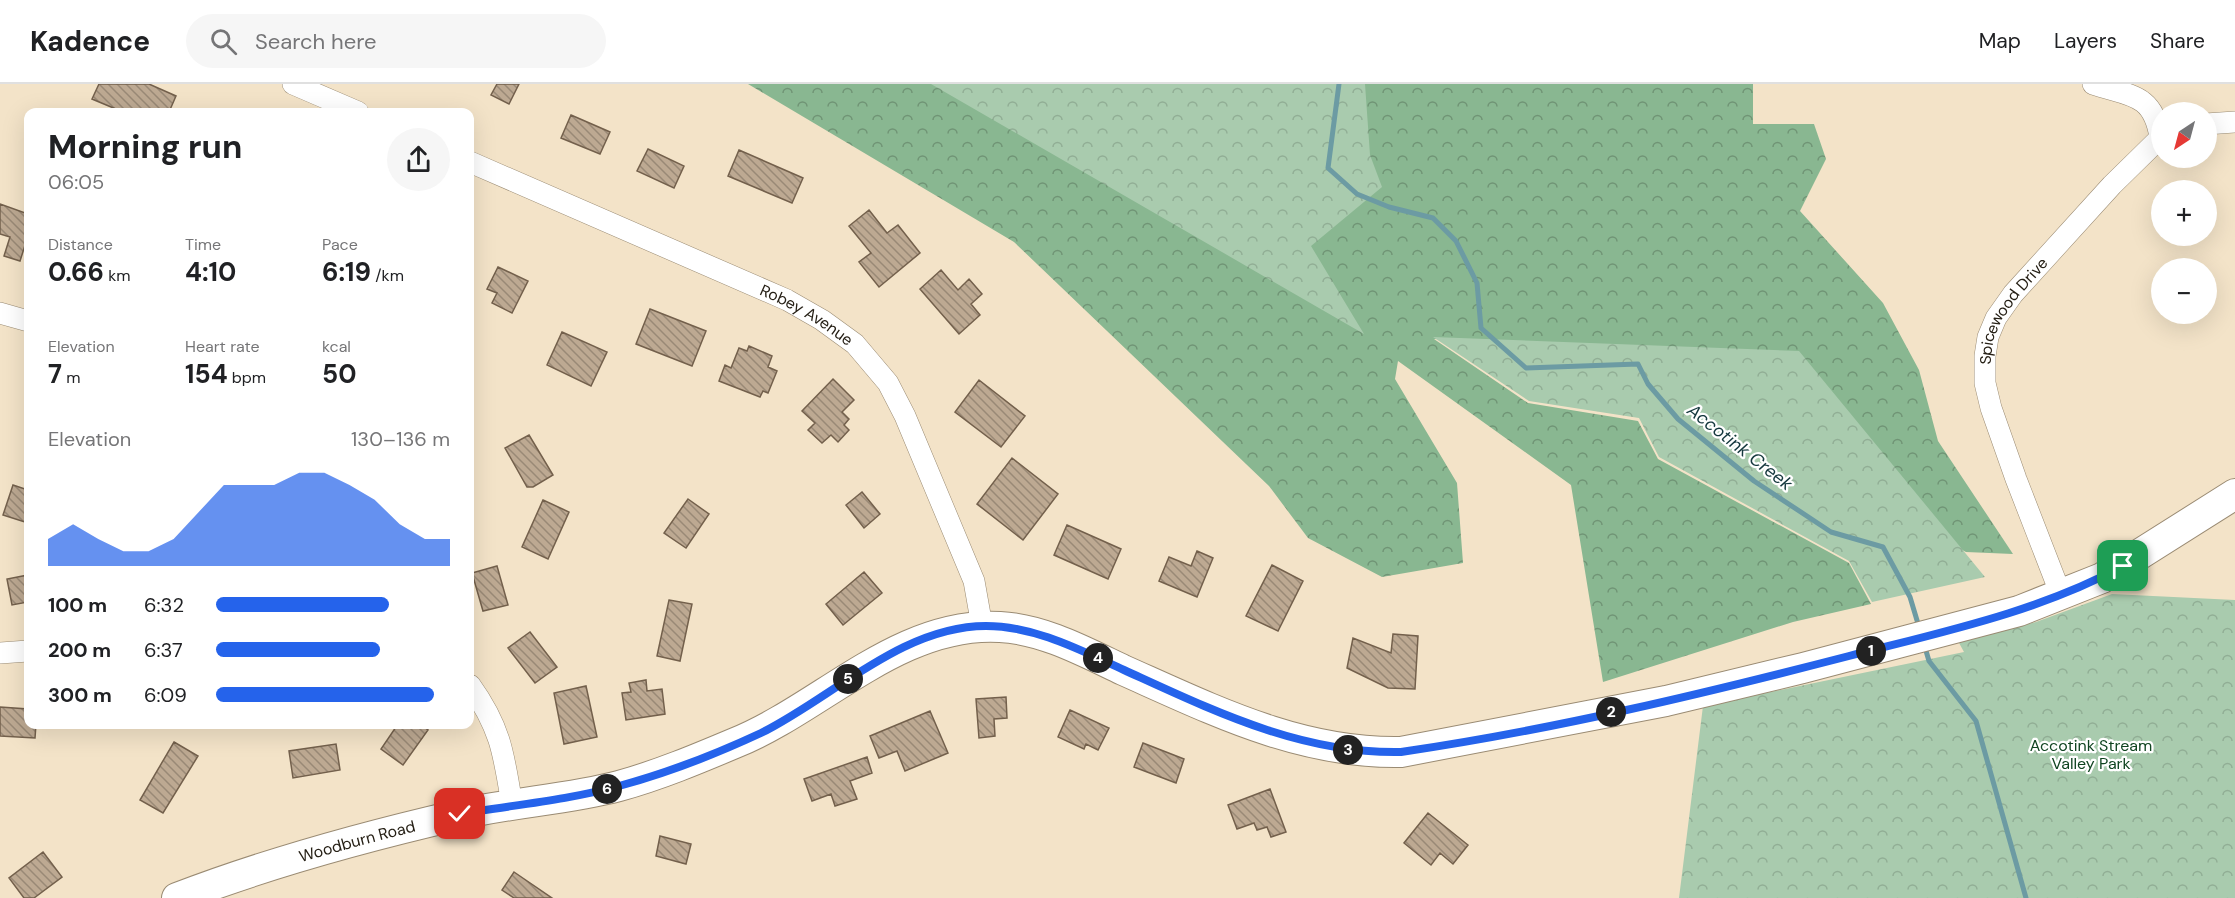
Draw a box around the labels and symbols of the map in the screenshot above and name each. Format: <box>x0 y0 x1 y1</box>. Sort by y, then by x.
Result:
north arrow <box>2151 102 2217 168</box>
street label: Spicewood Drive <box>1975 253 2052 365</box>
street label: Robey Avenue <box>757 280 857 350</box>
water label: Accotink Creek <box>1681 398 1798 496</box>
pin <box>2097 540 2148 591</box>
pin: 1 <box>1856 636 1886 666</box>
pin: 4 <box>1083 643 1113 673</box>
pin: 5 <box>833 664 863 694</box>
pin: 2 <box>1596 697 1626 727</box>
pin: 3 <box>1333 735 1363 765</box>
park label: Accotink Stream Valley Park <box>2030 735 2152 774</box>
pin: 6 <box>592 774 622 804</box>
pin <box>434 788 485 839</box>
street label: Woodburn Road <box>296 816 417 867</box>

